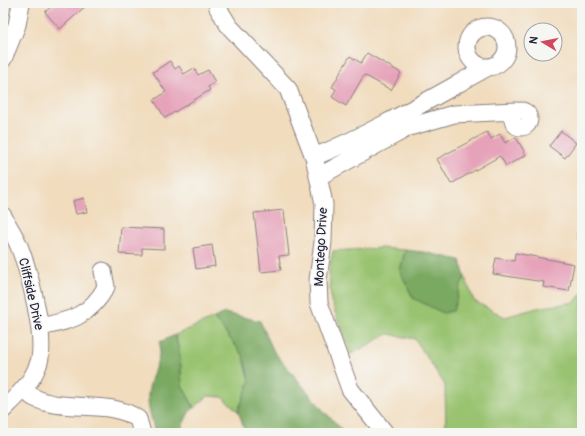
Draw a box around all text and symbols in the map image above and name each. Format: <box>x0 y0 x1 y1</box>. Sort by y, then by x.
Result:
north arrow <box>523 22 563 62</box>
text: N <box>527 35 541 45</box>
street label: Montego Drive <box>311 206 331 287</box>
street label: Cliffside Drive <box>15 256 47 332</box>

